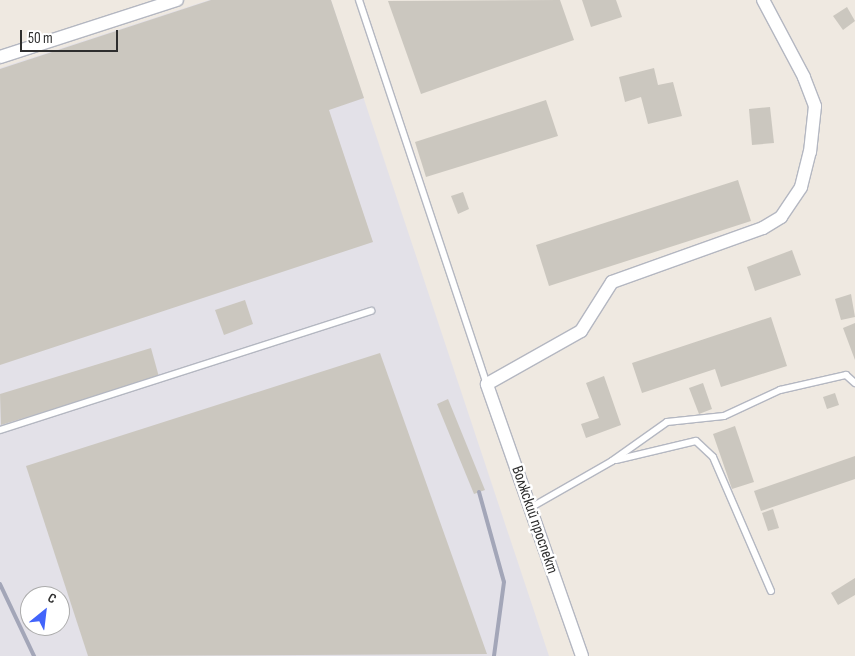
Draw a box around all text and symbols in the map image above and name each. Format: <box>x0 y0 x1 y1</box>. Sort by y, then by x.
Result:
scale bar <box>22 20 120 52</box>
text: 50 m <box>28 29 53 48</box>
street label: Волжский проспект <box>507 464 561 576</box>
north arrow <box>20 586 70 636</box>
text: С <box>45 589 59 607</box>

